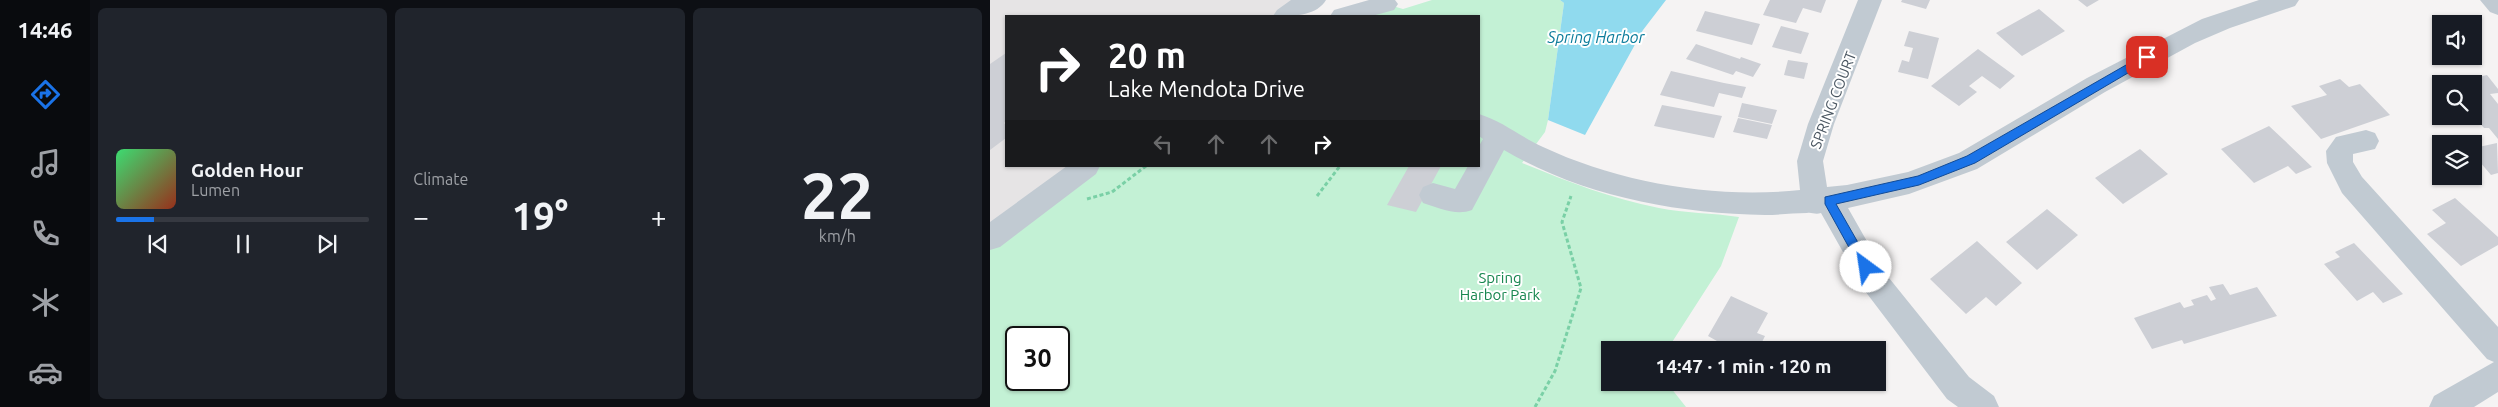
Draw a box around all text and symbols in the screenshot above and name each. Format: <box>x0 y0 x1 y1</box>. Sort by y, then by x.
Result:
map controls <box>2432 15 2482 185</box>
button: sound <box>2432 15 2482 65</box>
text: 14:46 <box>17 17 73 42</box>
water label: Spring Harbor <box>1546 28 1645 46</box>
icon: right <box>1025 35 1090 100</box>
text: 20 m <box>1108 35 1186 75</box>
pin <box>2126 36 2168 78</box>
icon: arrive <box>2133 43 2161 71</box>
street label: SPRING COURT <box>1807 48 1860 151</box>
button: search <box>2432 75 2482 125</box>
text: Lake Mendota Drive <box>1108 76 1305 101</box>
icon: directions <box>28 77 63 112</box>
icon: left <box>1149 130 1177 158</box>
icon: ahead <box>1202 130 1230 158</box>
icon: ahead <box>1255 130 1283 158</box>
icon: right <box>1308 130 1336 158</box>
button: layers <box>2432 135 2482 185</box>
icon: music <box>28 146 63 181</box>
text: 22 <box>801 158 874 231</box>
text: Golden Hour <box>191 159 303 181</box>
text: Climate <box>413 170 468 188</box>
text: Lumen <box>191 181 240 199</box>
text: 19° <box>512 195 568 237</box>
text: − <box>413 201 429 232</box>
text: + <box>651 201 667 232</box>
icon: phone <box>28 216 63 251</box>
text: km/h <box>819 227 856 245</box>
icon: previous <box>144 230 172 258</box>
icon: pause <box>229 230 257 258</box>
icon: next <box>313 230 341 258</box>
position arrow <box>1839 240 1891 292</box>
park label: Spring Harbor Park <box>1460 269 1541 303</box>
icon: climate <box>28 285 63 320</box>
speed limit sign: 30 <box>1005 326 1070 391</box>
icon: car <box>28 355 63 390</box>
text: 14:47 · 1 min · 120 m <box>1656 355 1831 377</box>

